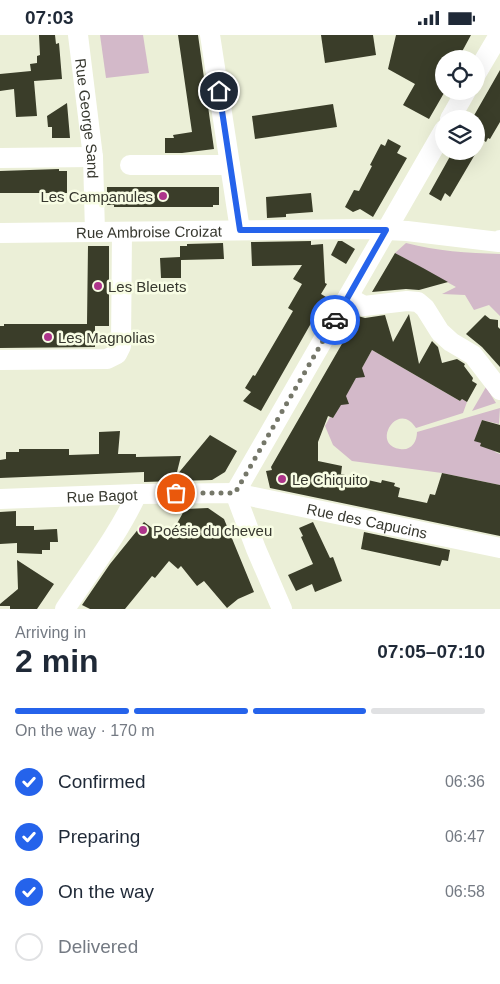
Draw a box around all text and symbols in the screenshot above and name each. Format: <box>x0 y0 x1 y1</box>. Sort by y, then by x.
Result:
text: 07:03 <box>25 7 74 28</box>
map controls <box>435 50 485 160</box>
button: locate <box>435 50 485 100</box>
street label: Rue George Sand <box>72 57 102 179</box>
pin <box>198 70 240 112</box>
icon: home <box>205 77 233 105</box>
button: layers <box>435 110 485 160</box>
place label: Les Campanules <box>40 188 153 205</box>
marker: Les Campanules <box>157 190 169 202</box>
street label: Rue Ambroise Croizat <box>76 222 223 241</box>
place label: Les Bleuets <box>108 278 186 295</box>
marker: Les Bleuets <box>92 280 104 292</box>
courier <box>310 295 360 345</box>
icon: car <box>321 306 349 334</box>
place label: Les Magnolias <box>58 329 155 346</box>
marker: Les Magnolias <box>42 331 54 343</box>
place label: Le Chiquito <box>292 471 368 488</box>
pin <box>155 472 197 514</box>
marker: Le Chiquito <box>276 473 288 485</box>
icon: bag <box>162 479 190 507</box>
street label: Rue Bagot <box>66 485 139 505</box>
street label: Rue des Capucins <box>305 500 429 541</box>
place label: Poésie du cheveu <box>153 522 272 539</box>
marker: Poésie du cheveu <box>137 524 149 536</box>
text: Arriving in <box>15 624 86 641</box>
text: 07:05–07:10 <box>377 641 485 662</box>
text: 2 min <box>15 643 99 679</box>
text: On the way · 170 m <box>15 722 155 739</box>
icon: check <box>15 768 43 796</box>
text: Confirmed <box>58 771 146 792</box>
text: 06:36 <box>445 773 485 790</box>
icon: check <box>15 823 43 851</box>
text: Preparing <box>58 826 140 847</box>
text: 06:47 <box>445 828 485 845</box>
icon: check <box>15 878 43 906</box>
text: On the way <box>58 881 154 902</box>
text: 06:58 <box>445 883 485 900</box>
text: Delivered <box>58 936 138 957</box>

